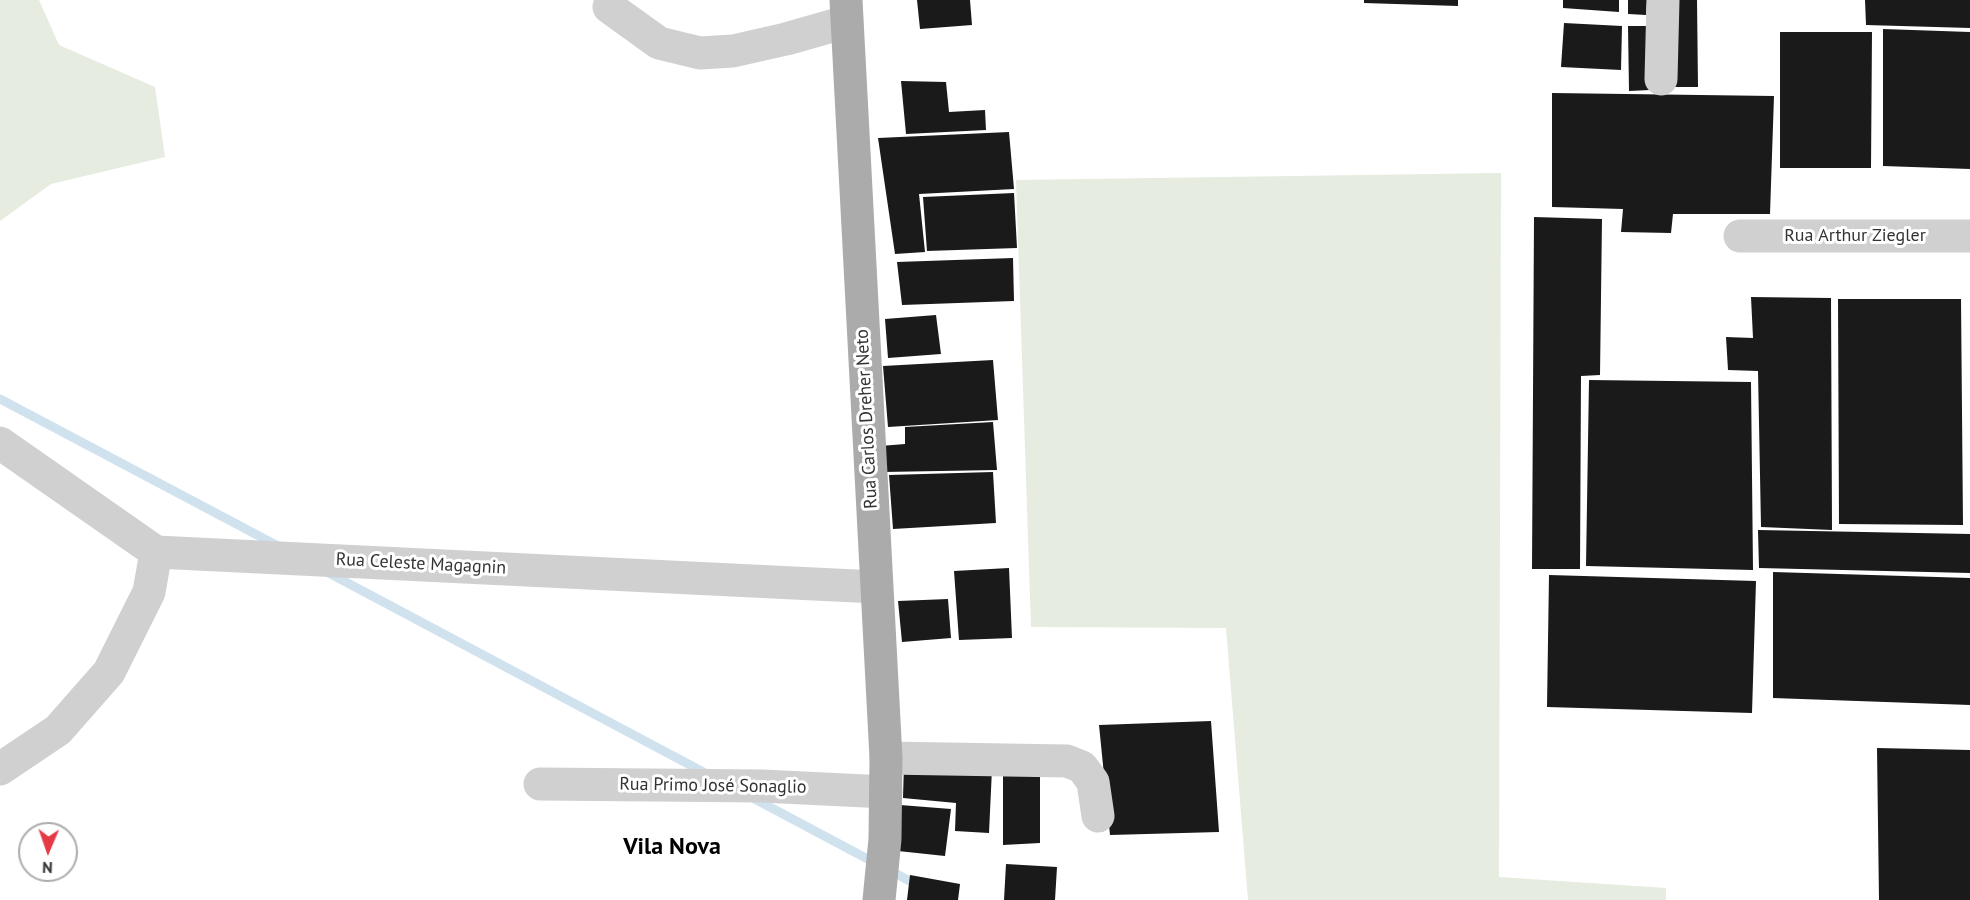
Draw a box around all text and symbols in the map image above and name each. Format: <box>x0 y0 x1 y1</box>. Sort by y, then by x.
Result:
street label: Rua Arthur Ziegler <box>1784 225 1926 247</box>
street label: Rua Carlos Dreher Neto <box>852 329 882 509</box>
street label: Rua Celeste Magagnin <box>335 549 507 579</box>
street label: Rua Primo José Sonaglio <box>619 774 807 798</box>
north arrow <box>18 822 78 882</box>
district label: Vila Nova <box>623 833 721 861</box>
text: N <box>42 858 53 878</box>

